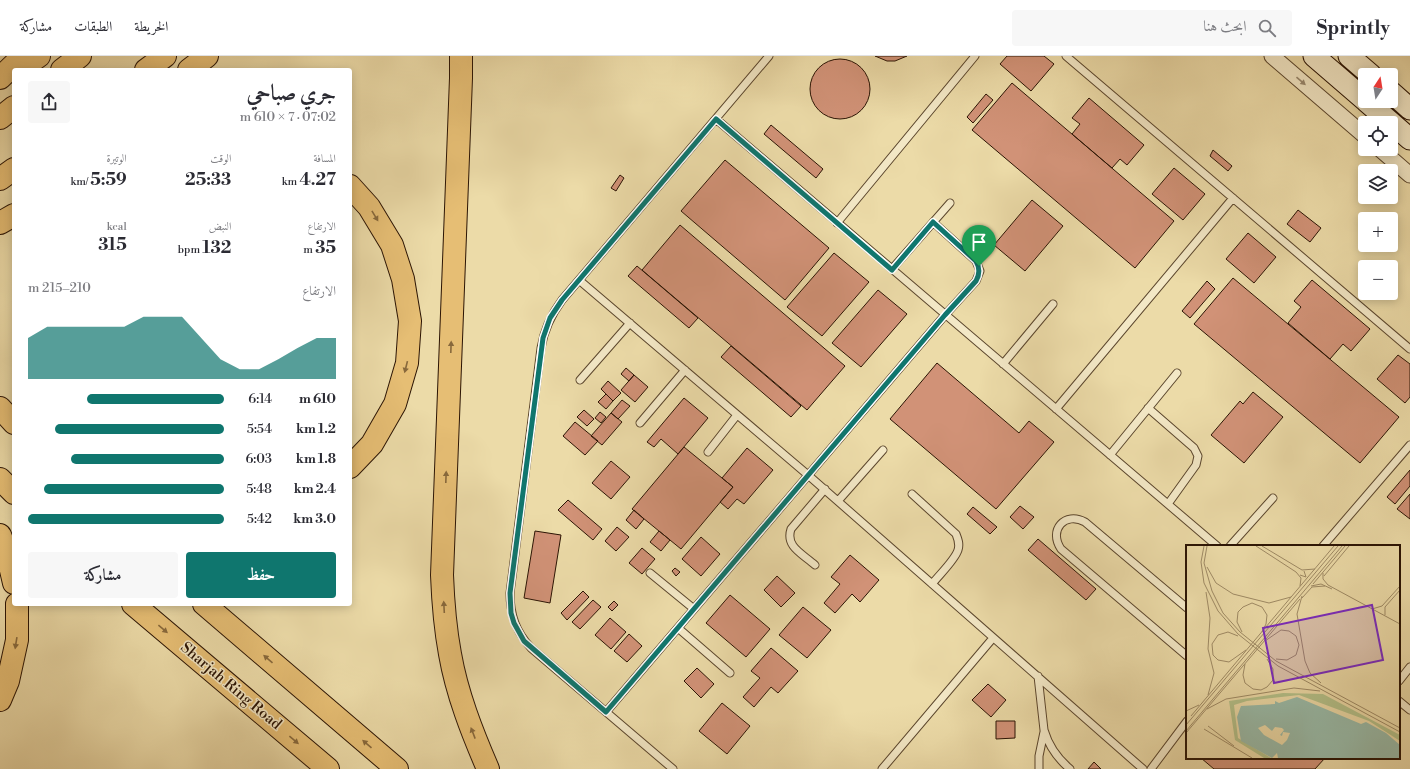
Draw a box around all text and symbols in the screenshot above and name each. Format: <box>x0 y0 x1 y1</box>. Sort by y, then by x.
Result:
search box <box>1012 10 1292 46</box>
text: Sprintly <box>1316 16 1390 40</box>
text: ابحث هنا <box>1203 17 1246 36</box>
icon: search <box>1256 17 1278 39</box>
text: مشاركة <box>20 18 52 36</box>
text: الطبقات <box>74 18 112 36</box>
text: الخريطة <box>134 18 168 36</box>
north arrow <box>1358 68 1398 108</box>
map controls <box>1358 68 1398 300</box>
one-way arrow <box>1296 77 1307 86</box>
text: جري صباحي <box>247 80 336 107</box>
button: share <box>28 81 70 123</box>
text: 07:02 · 7 × 610 m <box>240 109 336 125</box>
button: locate <box>1358 116 1398 156</box>
text: الوتيرة <box>106 152 127 166</box>
text: الوقت <box>210 152 231 166</box>
text: المسافة <box>314 152 336 166</box>
button: layers <box>1358 164 1398 204</box>
text: 5:59 <box>90 169 127 191</box>
text: 25:33 <box>185 169 231 191</box>
text: 4.27 <box>299 169 336 191</box>
text: /km <box>70 175 90 189</box>
text: km <box>282 175 299 189</box>
one-way arrow <box>371 210 378 222</box>
button: + <box>1358 212 1398 252</box>
text: kcal <box>107 220 127 234</box>
text: النبض <box>209 220 231 234</box>
text: الارتفاع <box>307 220 336 234</box>
pin <box>962 225 996 266</box>
icon: arrive <box>968 231 990 253</box>
text: 315 <box>98 234 127 256</box>
text: 132 <box>202 237 231 259</box>
text: 35 <box>315 237 336 259</box>
text: bpm <box>178 243 202 257</box>
text: m <box>303 243 315 257</box>
button: − <box>1358 260 1398 300</box>
text: 210–215 m <box>28 280 91 296</box>
text: الارتفاع <box>302 283 336 299</box>
one-way arrow <box>448 340 454 353</box>
one-way arrow <box>402 360 408 373</box>
text: 6:14 <box>248 391 272 407</box>
text: 610 m <box>299 391 336 407</box>
text: 5:54 <box>247 421 272 437</box>
text: 1.2 km <box>296 421 336 437</box>
text: 6:03 <box>245 451 272 467</box>
text: 1.8 km <box>296 451 336 467</box>
one-way arrow <box>443 470 449 483</box>
text: 5:48 <box>246 481 272 497</box>
text: 2.4 km <box>294 481 336 497</box>
text: 5:42 <box>247 511 272 527</box>
text: 3.0 km <box>293 511 336 527</box>
inset map <box>1186 545 1400 759</box>
button: مشاركة <box>28 552 178 598</box>
button: حفظ <box>186 552 336 598</box>
one-way arrow <box>440 601 447 613</box>
one-way arrow <box>157 625 168 634</box>
one-way arrow <box>13 637 19 649</box>
street label: Sharjah Ring Road <box>176 638 286 734</box>
one-way arrow <box>263 655 274 664</box>
one-way arrow <box>469 727 475 739</box>
one-way arrow <box>289 736 300 745</box>
one-way arrow <box>362 739 372 748</box>

